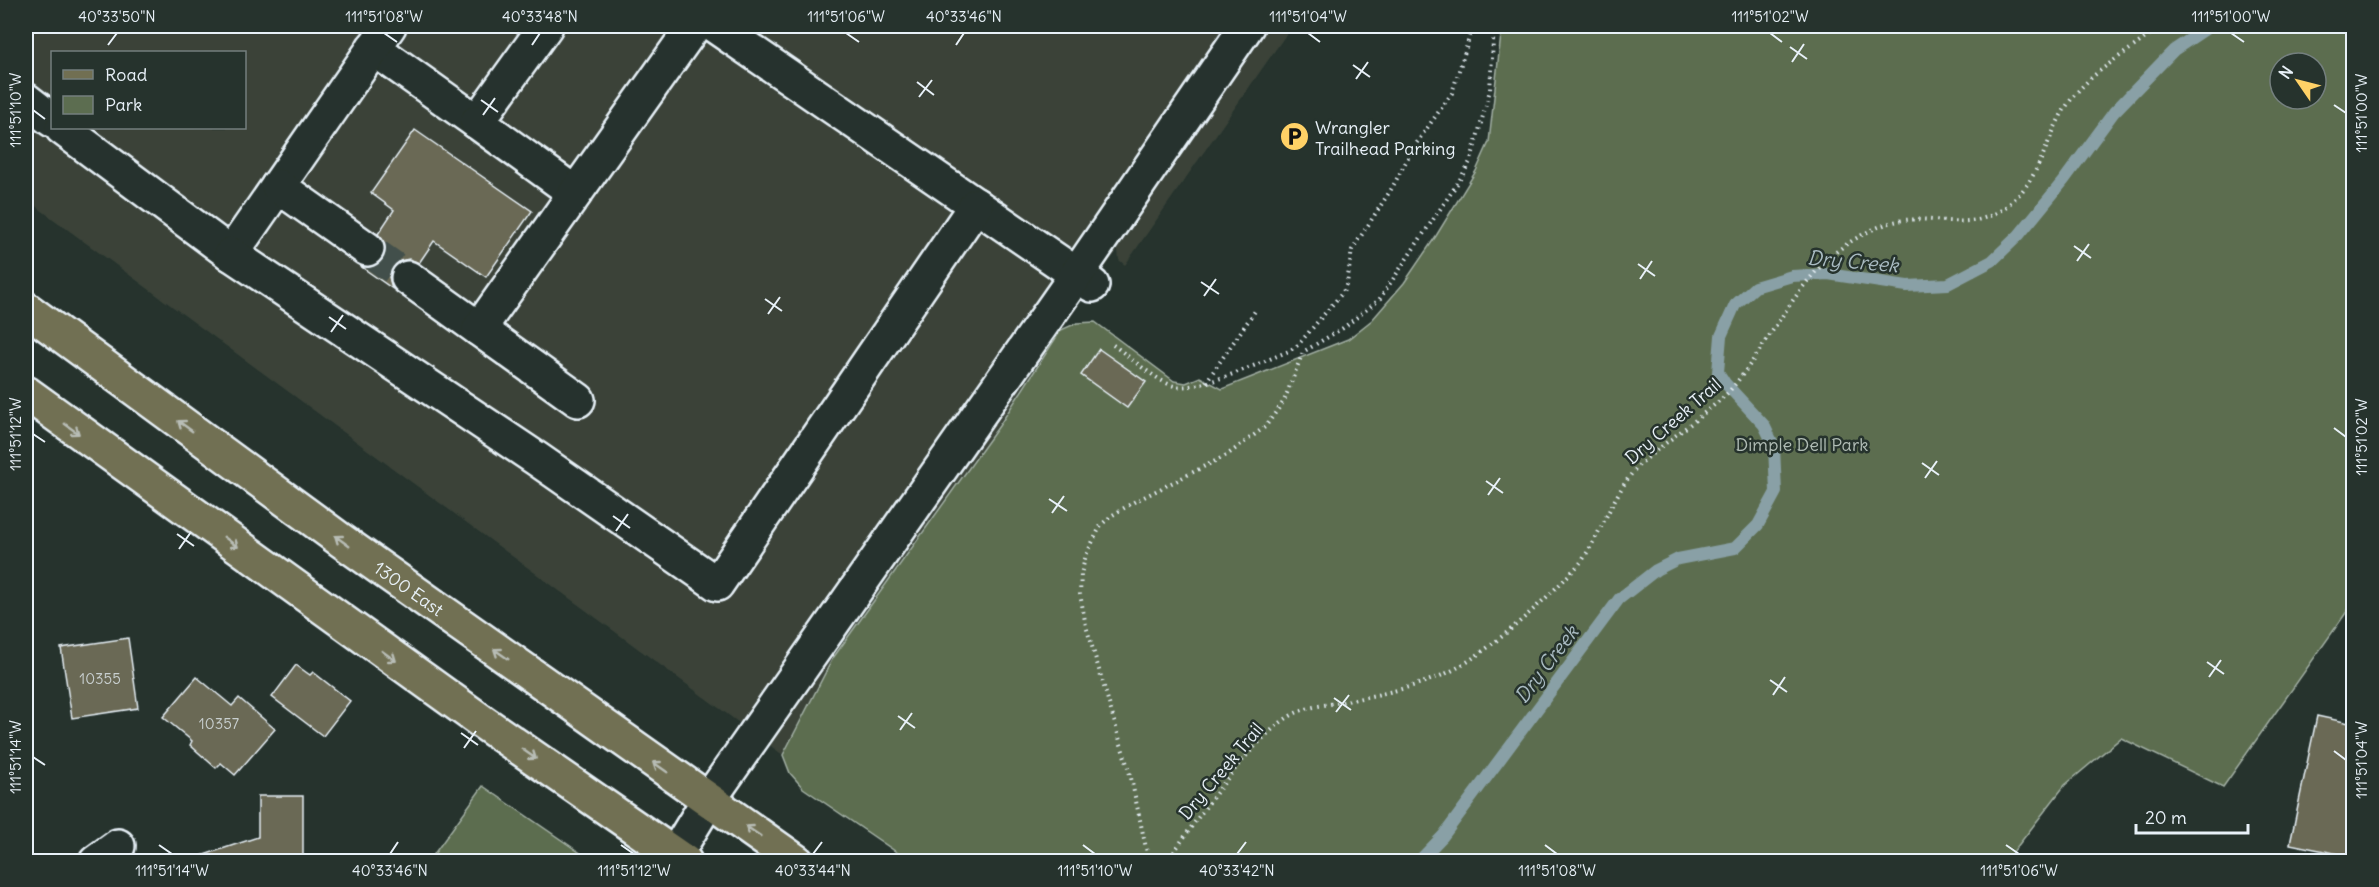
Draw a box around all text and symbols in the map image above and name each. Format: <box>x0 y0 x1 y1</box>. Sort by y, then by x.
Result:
text: 40°33'50"N <box>78 7 156 26</box>
text: 111°51'08"W <box>345 7 423 26</box>
text: 40°33'48"N <box>502 7 578 26</box>
text: 111°51'06"W <box>807 7 885 26</box>
text: 40°33'46"N <box>926 7 1002 26</box>
text: 111°51'04"W <box>1269 7 1347 26</box>
text: 111°51'02"W <box>1731 7 1809 26</box>
text: 111°51'00"W <box>2192 7 2271 26</box>
legend <box>51 51 246 129</box>
north arrow <box>2268 51 2328 111</box>
text: N <box>2274 62 2297 83</box>
text: Road <box>105 63 148 86</box>
text: 111°51'10"W <box>6 72 25 147</box>
text: 111°51'00"W <box>2352 73 2371 152</box>
text: Park <box>105 93 142 116</box>
place label: Wrangler Trailhead Parking <box>1315 116 1456 160</box>
parking icon: Wrangler Trailhead Parking <box>1278 121 1310 153</box>
water label: Dry Creek <box>1807 245 1901 278</box>
street label: Dry Creek Trail <box>1620 373 1726 469</box>
text: 111°51'12"W <box>6 397 25 471</box>
text: 111°51'02"W <box>2352 398 2371 476</box>
one-way arrow <box>178 420 194 432</box>
one-way arrow <box>64 423 80 435</box>
park label: Dimple Dell Park <box>1736 433 1868 456</box>
one-way arrow <box>335 535 351 547</box>
one-way arrow <box>222 536 238 548</box>
street label: 1300 East <box>370 556 448 621</box>
water label: Dry Creek <box>1509 619 1584 708</box>
one-way arrow <box>494 648 510 660</box>
one-way arrow <box>381 650 397 662</box>
house number: 10355 <box>79 669 121 688</box>
house number: 10357 <box>199 714 239 733</box>
street label: Dry Creek Trail <box>1174 718 1268 824</box>
text: 111°51'14"W <box>6 720 25 794</box>
text: 111°51'04"W <box>2352 721 2371 799</box>
one-way arrow <box>520 748 537 760</box>
one-way arrow <box>653 761 669 773</box>
scale bar <box>2136 797 2248 835</box>
text: 20 m <box>2145 806 2187 829</box>
one-way arrow <box>745 825 761 837</box>
text: 111°51'14"W <box>135 861 209 880</box>
text: 40°33'46"N <box>352 861 428 880</box>
text: 111°51'12"W <box>597 861 671 880</box>
text: 40°33'44"N <box>775 861 851 880</box>
text: 111°51'10"W <box>1058 861 1133 880</box>
text: 40°33'42"N <box>1199 861 1275 880</box>
text: 111°51'08"W <box>1518 861 1596 880</box>
text: 111°51'06"W <box>1980 861 2058 880</box>

